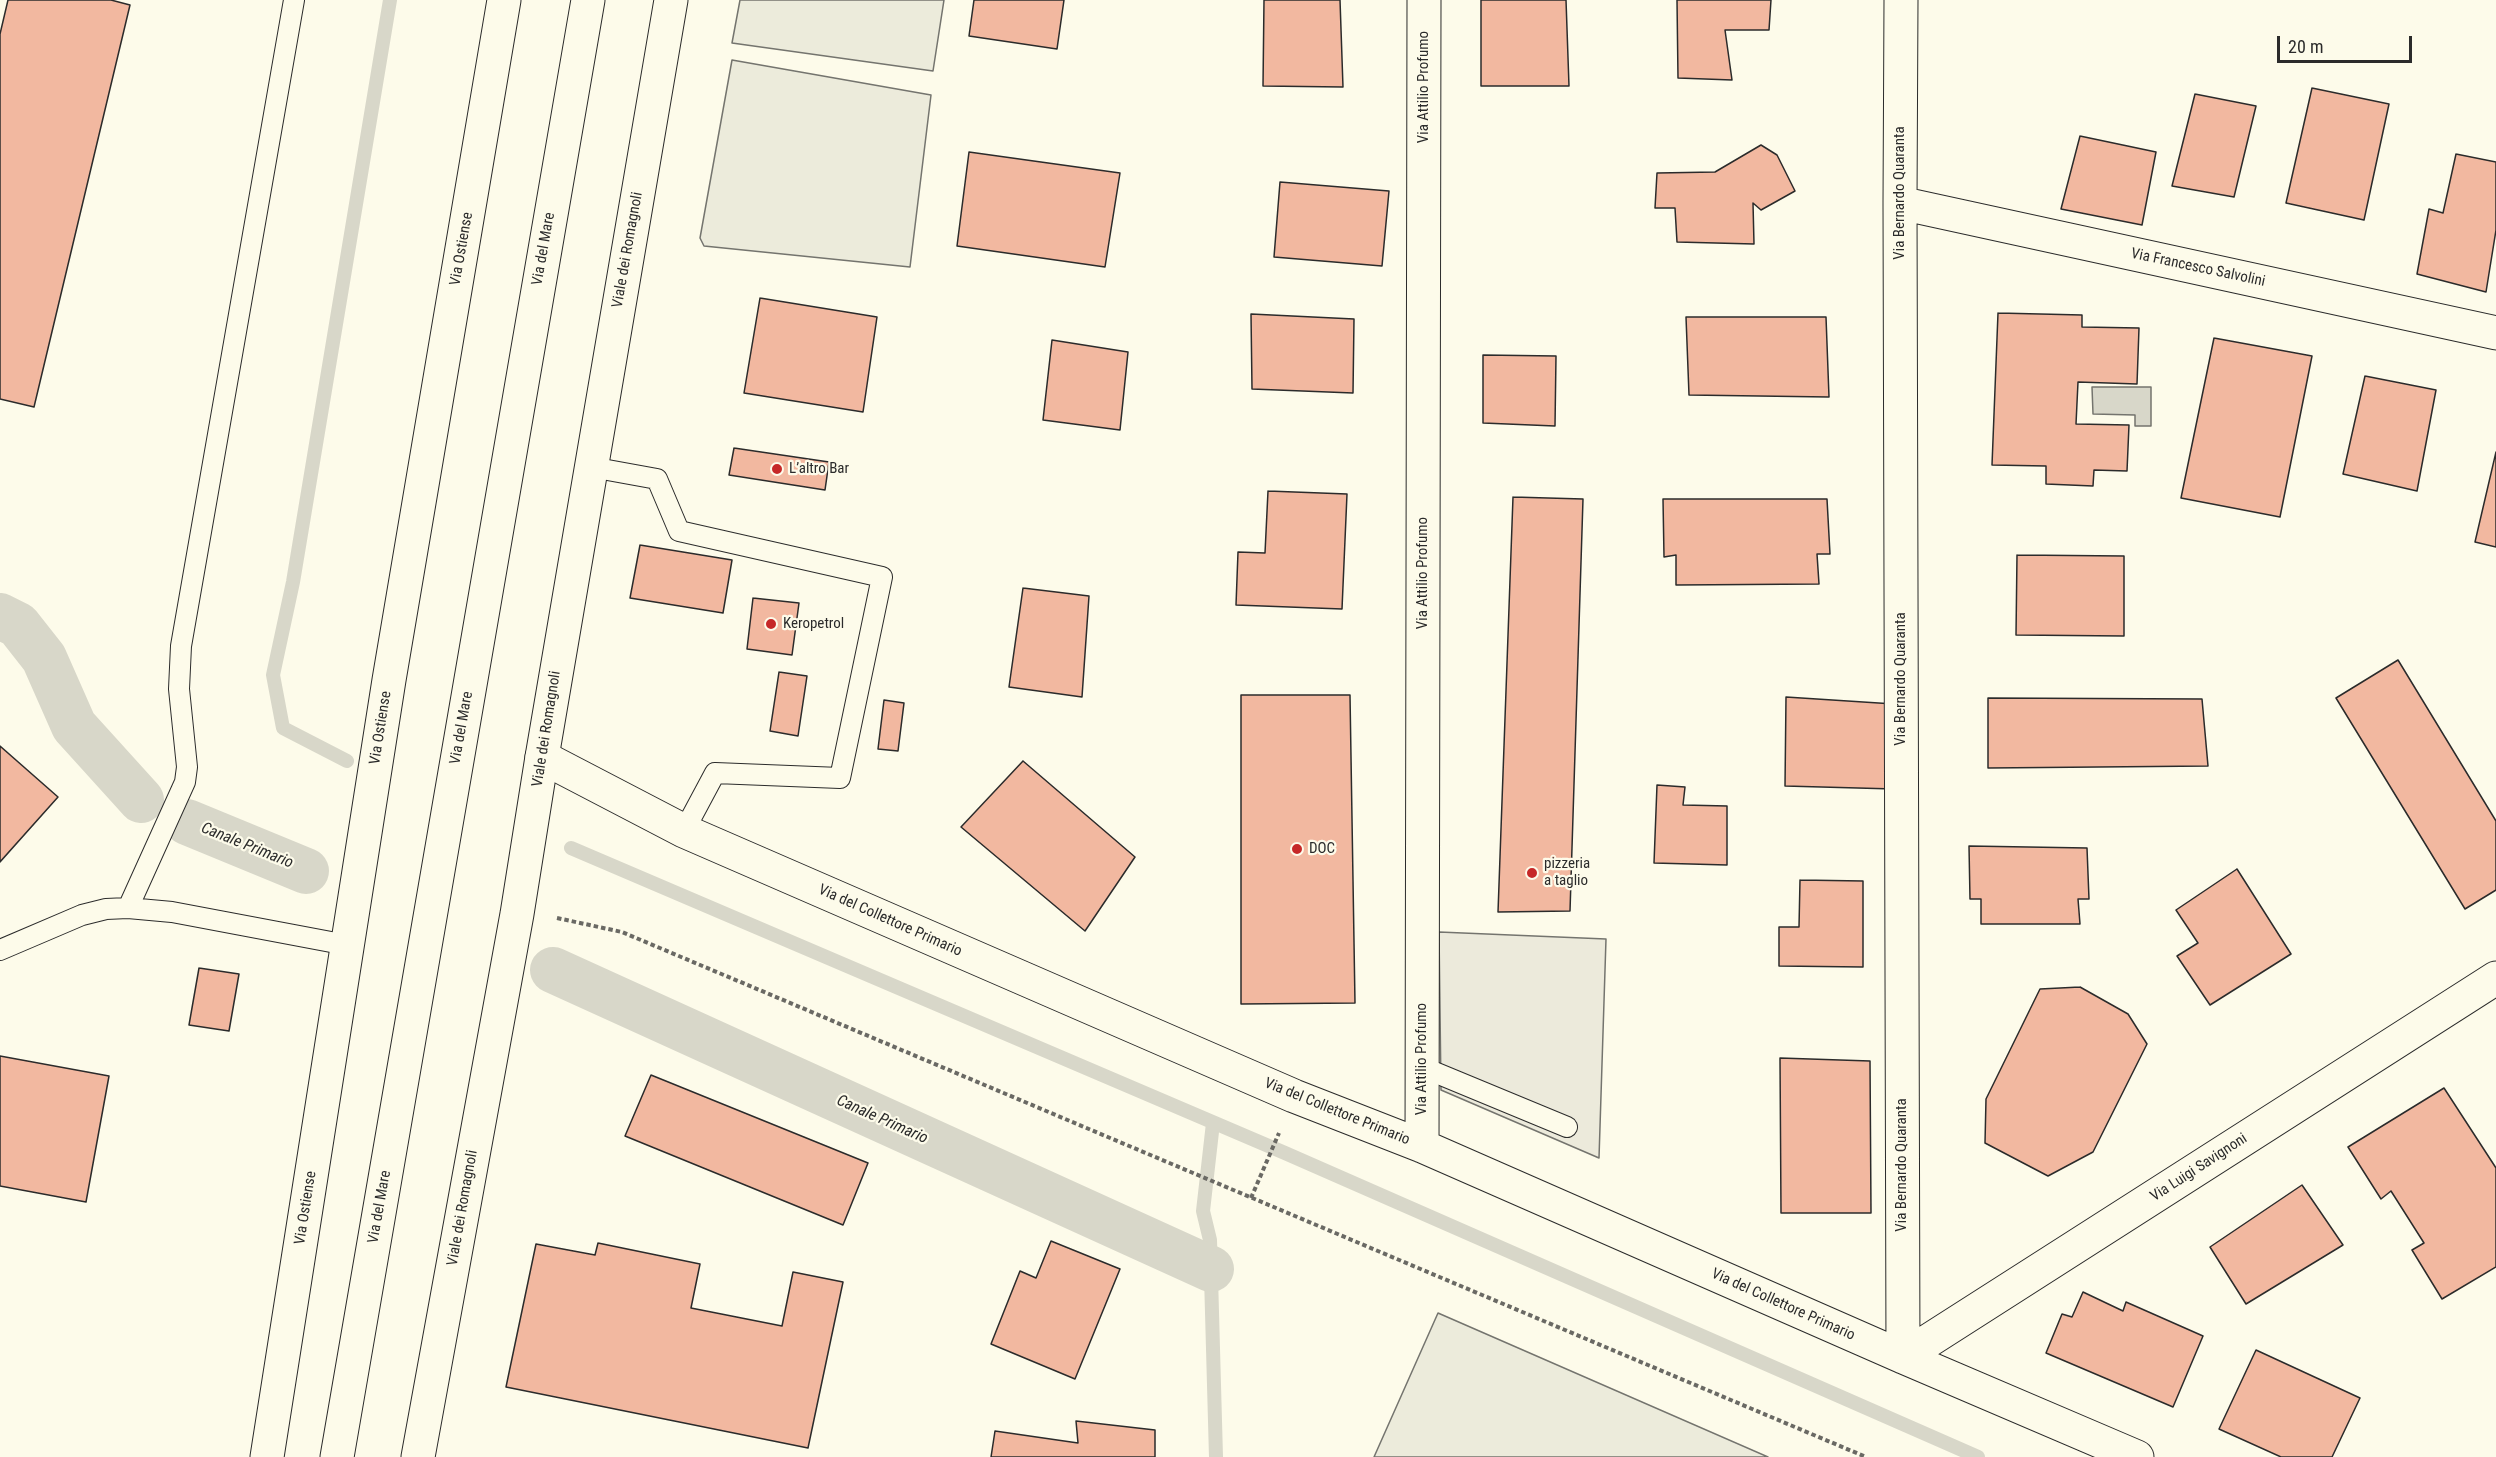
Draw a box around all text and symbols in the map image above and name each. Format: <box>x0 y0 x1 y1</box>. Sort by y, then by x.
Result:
scale bar <box>2280 24 2415 62</box>
street label: Via Attilio Profumo <box>1415 31 1433 143</box>
text: 20 m <box>2288 36 2323 57</box>
street label: Via Bernardo Quaranta <box>1891 126 1909 260</box>
street label: Viale dei Romagnoli <box>609 191 647 309</box>
street label: Via Ostiense <box>447 211 477 287</box>
street label: Via del Mare <box>529 211 559 287</box>
street label: Via Francesco Salvolini <box>2129 245 2267 291</box>
place label: L’altro Bar <box>789 460 849 478</box>
marker: L’altro Bar <box>770 462 784 476</box>
street label: Via Attilio Profumo <box>1414 517 1432 629</box>
street label: Via Bernardo Quaranta <box>1892 612 1910 746</box>
place label: Keropetrol <box>783 615 844 633</box>
marker: Keropetrol <box>764 617 778 631</box>
street label: Viale dei Romagnoli <box>529 670 565 788</box>
street label: Via Ostiense <box>366 690 396 766</box>
street label: Via del Mare <box>447 690 477 766</box>
water label: Canale Primario <box>198 819 296 873</box>
place label: DOC <box>1309 840 1335 858</box>
marker: DOC <box>1290 842 1304 856</box>
place label: pizzeria a taglio <box>1544 855 1590 890</box>
marker: pizzeria a taglio <box>1525 866 1539 880</box>
street label: Via del Collettore Primario <box>815 881 965 961</box>
street label: Via Attilio Profumo <box>1413 1003 1431 1115</box>
street label: Via del Collettore Primario <box>1262 1075 1412 1149</box>
water label: Canale Primario <box>833 1091 931 1149</box>
street label: Via Bernardo Quaranta <box>1893 1098 1911 1232</box>
street label: Via Luigi Savignoni <box>2147 1130 2251 1206</box>
street label: Viale dei Romagnoli <box>444 1149 482 1267</box>
street label: Via del Mare <box>365 1169 395 1245</box>
street label: Via Ostiense <box>291 1170 321 1246</box>
street label: Via del Collettore Primario <box>1708 1265 1858 1345</box>

